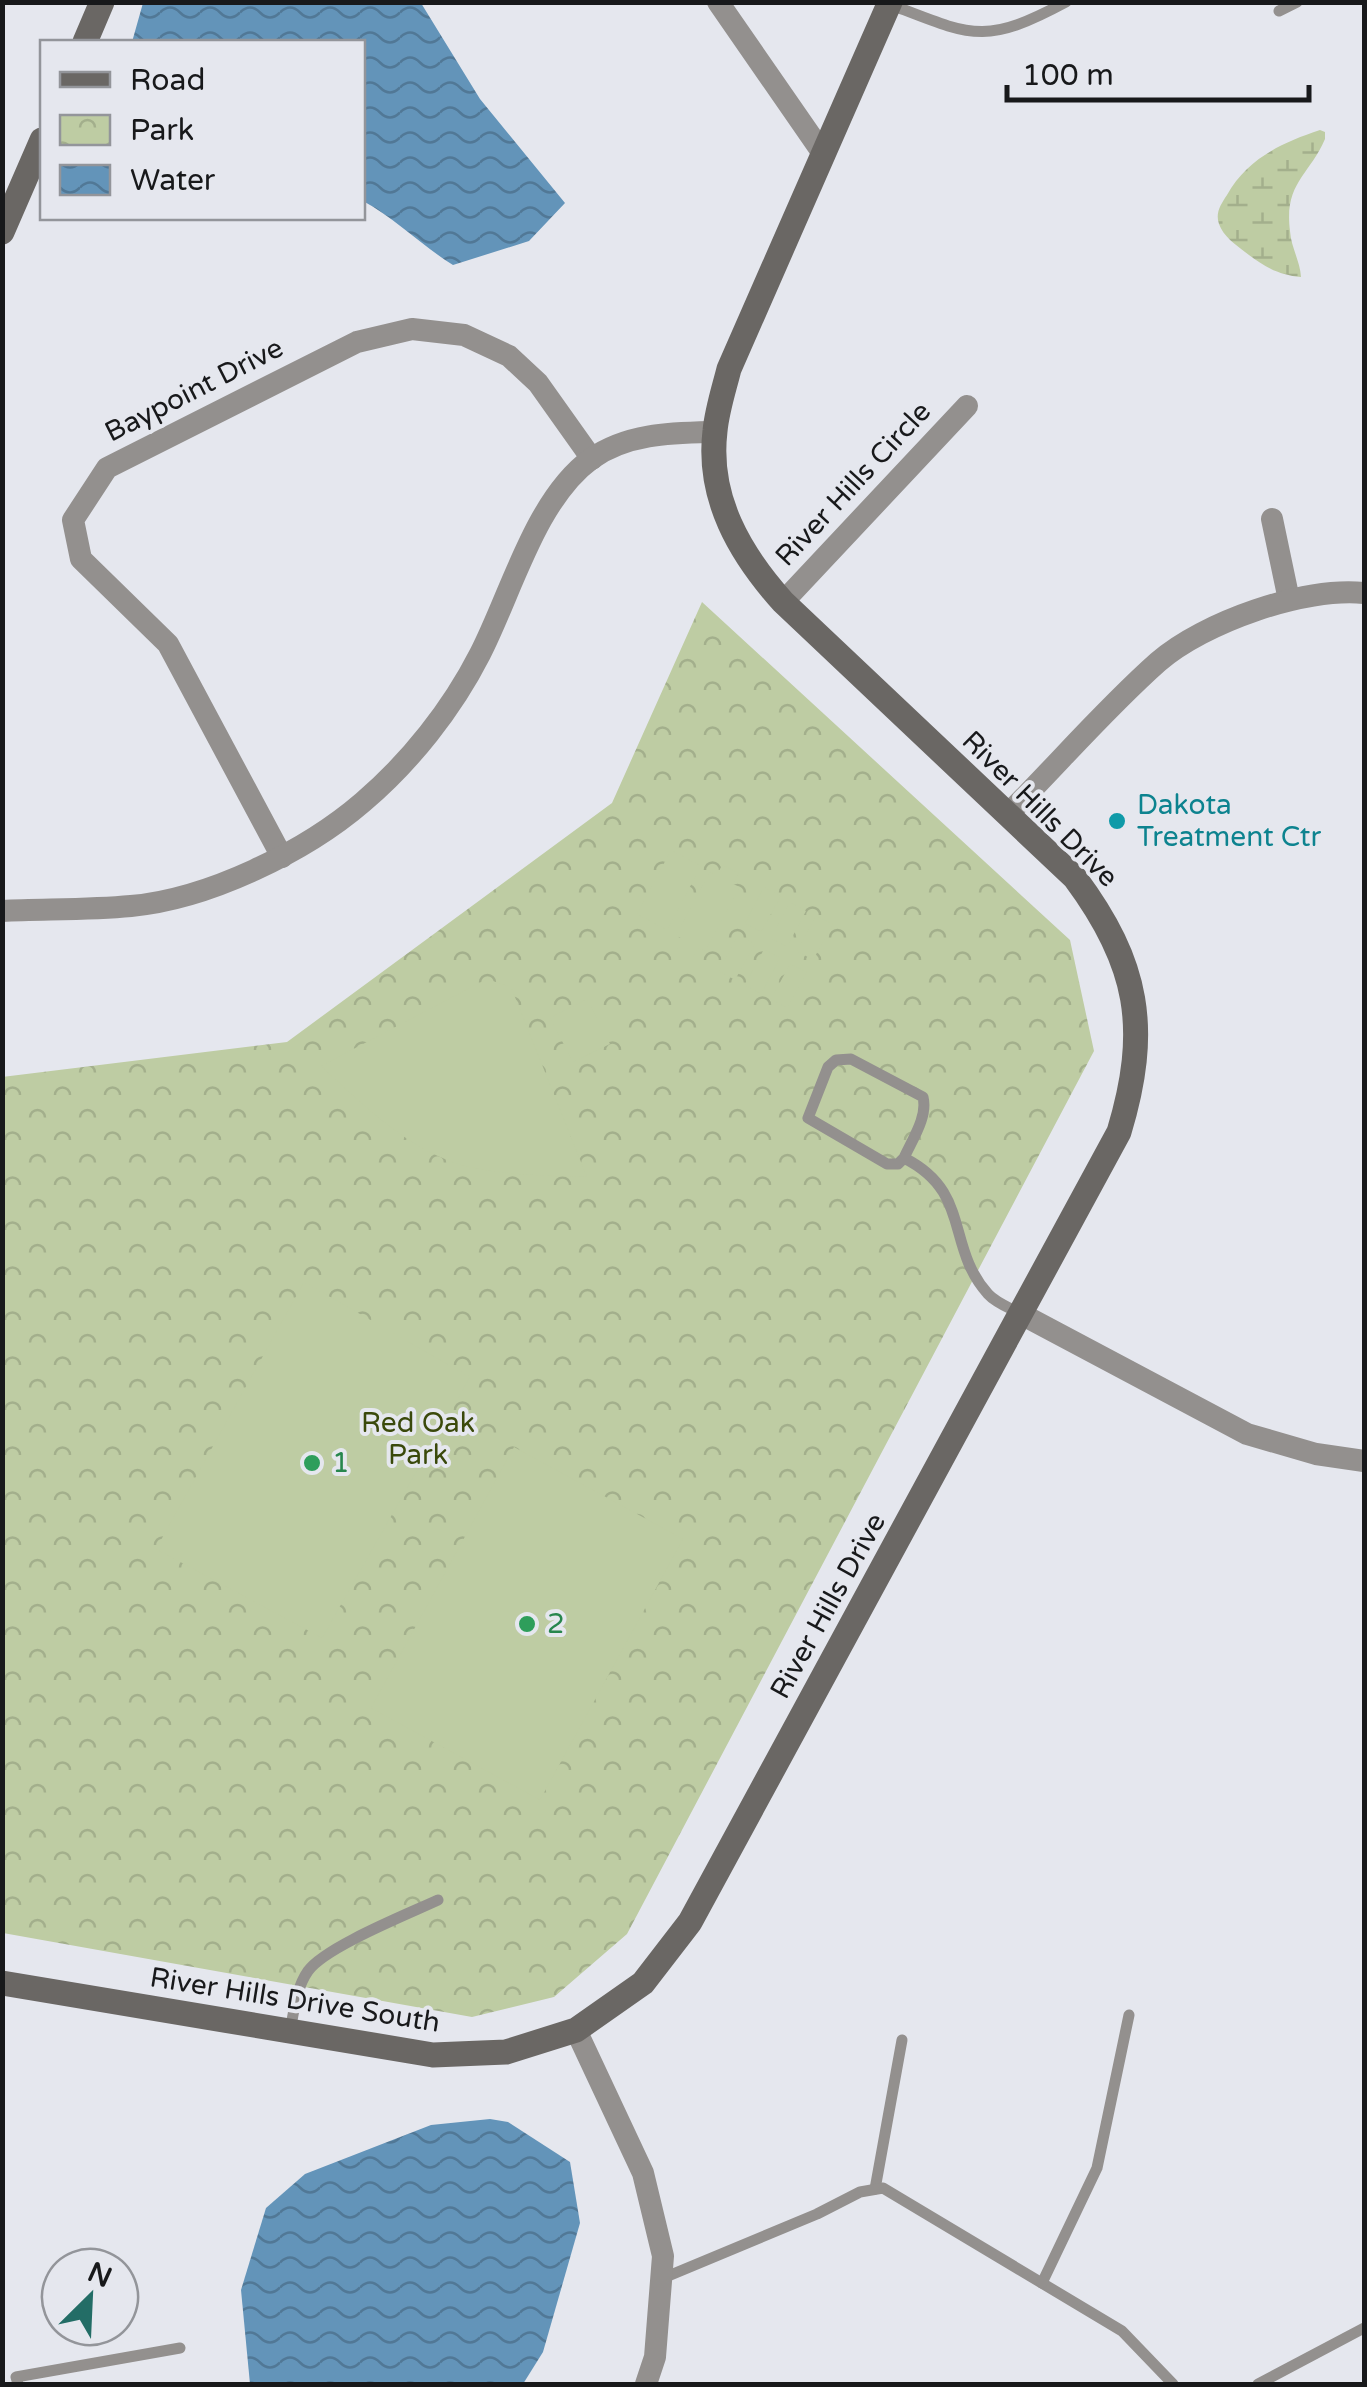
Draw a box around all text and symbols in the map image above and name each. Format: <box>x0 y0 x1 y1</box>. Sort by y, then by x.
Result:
legend <box>40 40 365 220</box>
scale bar <box>1007 40 1310 102</box>
text: 100 m <box>1022 57 1114 94</box>
text: Road <box>130 62 205 99</box>
text: Park <box>130 112 194 149</box>
text: Water <box>130 162 216 199</box>
street label: Baypoint Drive <box>99 331 289 449</box>
street label: River Hills Circle <box>768 395 938 573</box>
street label: River Hills Drive <box>955 724 1125 894</box>
place label: Dakota Treatment Ctr <box>1137 788 1321 854</box>
marker: Dakota Treatment Ctr <box>1106 810 1128 832</box>
park label: Red Oak Park <box>361 1406 475 1472</box>
place label: 1 <box>332 1446 350 1480</box>
marker: 1 <box>301 1452 323 1474</box>
street label: River Hills Drive <box>763 1507 893 1705</box>
place label: 2 <box>547 1607 565 1641</box>
marker: 2 <box>516 1613 538 1635</box>
street label: River Hills Drive South <box>148 1960 442 2040</box>
north arrow <box>40 2247 140 2347</box>
text: N <box>83 2255 117 2295</box>

